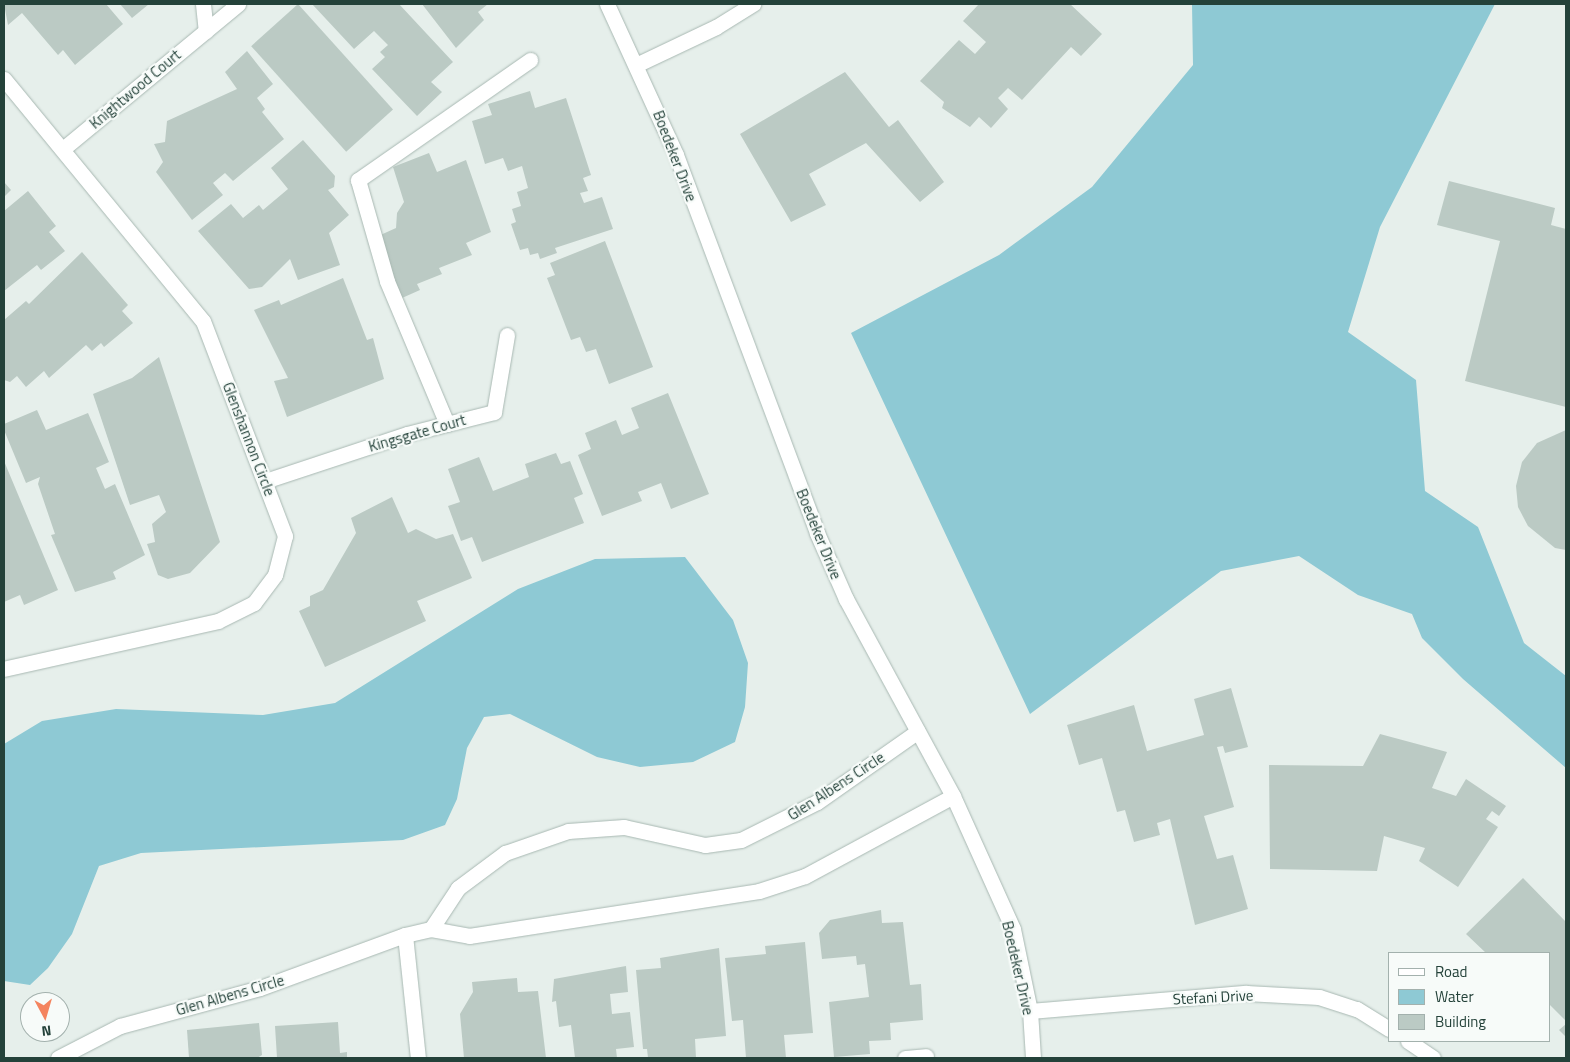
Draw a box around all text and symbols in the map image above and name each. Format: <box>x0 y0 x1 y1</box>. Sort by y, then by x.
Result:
street label: Knightwood Court <box>86 46 184 132</box>
street label: Boedeker Drive <box>649 108 701 204</box>
street label: Glenshannon Circle <box>219 380 279 498</box>
street label: Kingsgate Court <box>366 411 468 455</box>
street label: Boedeker Drive <box>793 486 845 582</box>
street label: Glen Albens Circle <box>784 748 888 824</box>
street label: Boedeker Drive <box>998 919 1038 1017</box>
legend <box>1388 952 1550 1042</box>
text: Road <box>1435 960 1467 983</box>
street label: Glen Albens Circle <box>174 971 286 1019</box>
text: Water <box>1435 985 1474 1008</box>
street label: Stefani Drive <box>1172 986 1254 1008</box>
north arrow <box>20 992 70 1042</box>
text: Building <box>1435 1010 1486 1033</box>
text: N <box>41 1020 52 1042</box>

